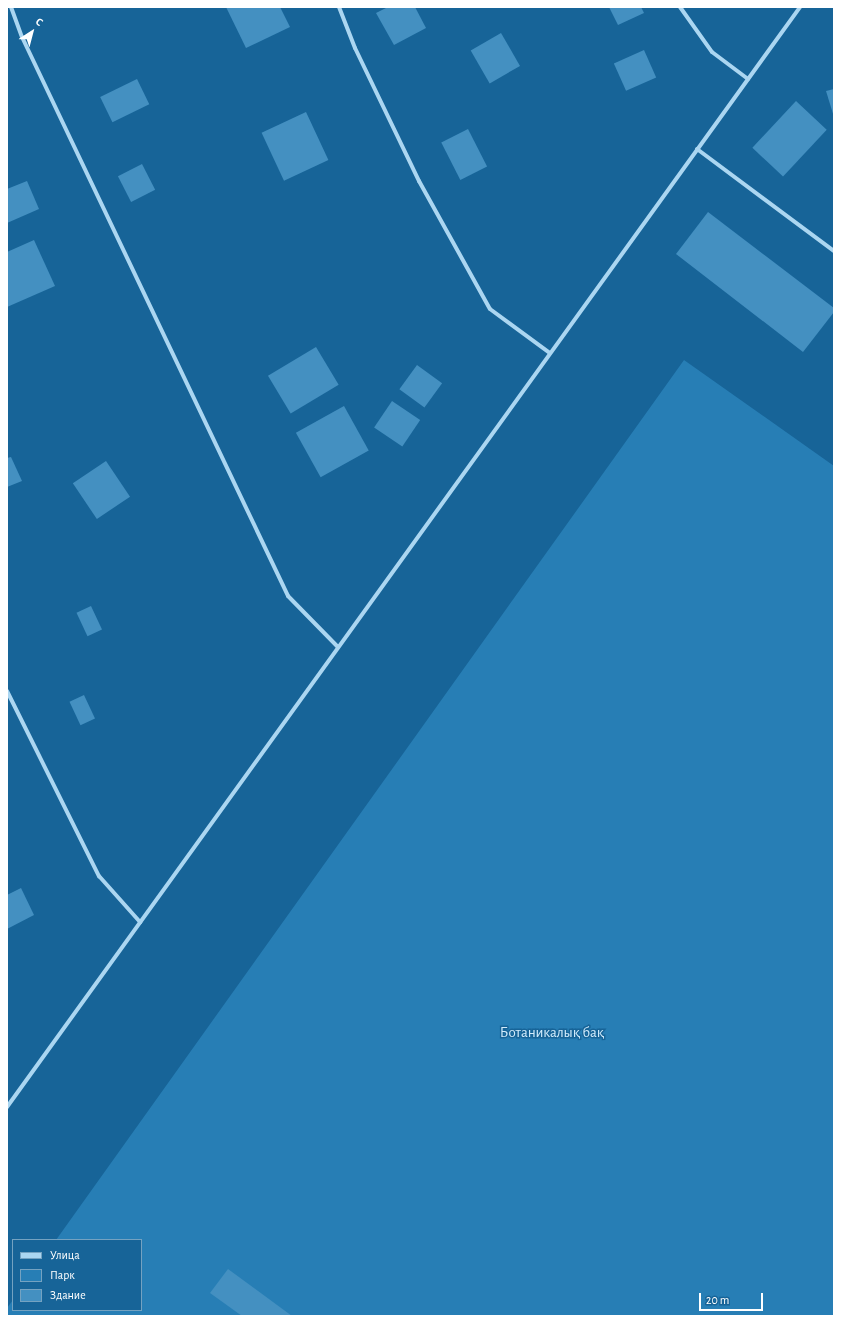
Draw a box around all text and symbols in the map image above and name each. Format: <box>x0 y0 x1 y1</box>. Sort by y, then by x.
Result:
north arrow <box>12 12 52 52</box>
text: С <box>34 16 45 28</box>
park label: Ботаникалық бақ <box>500 1024 604 1042</box>
legend <box>12 1239 142 1311</box>
text: Улица <box>50 1249 80 1261</box>
text: Парк <box>50 1269 75 1281</box>
scale bar <box>701 1285 765 1311</box>
text: Здание <box>50 1289 86 1301</box>
text: 20 m <box>706 1294 729 1306</box>

